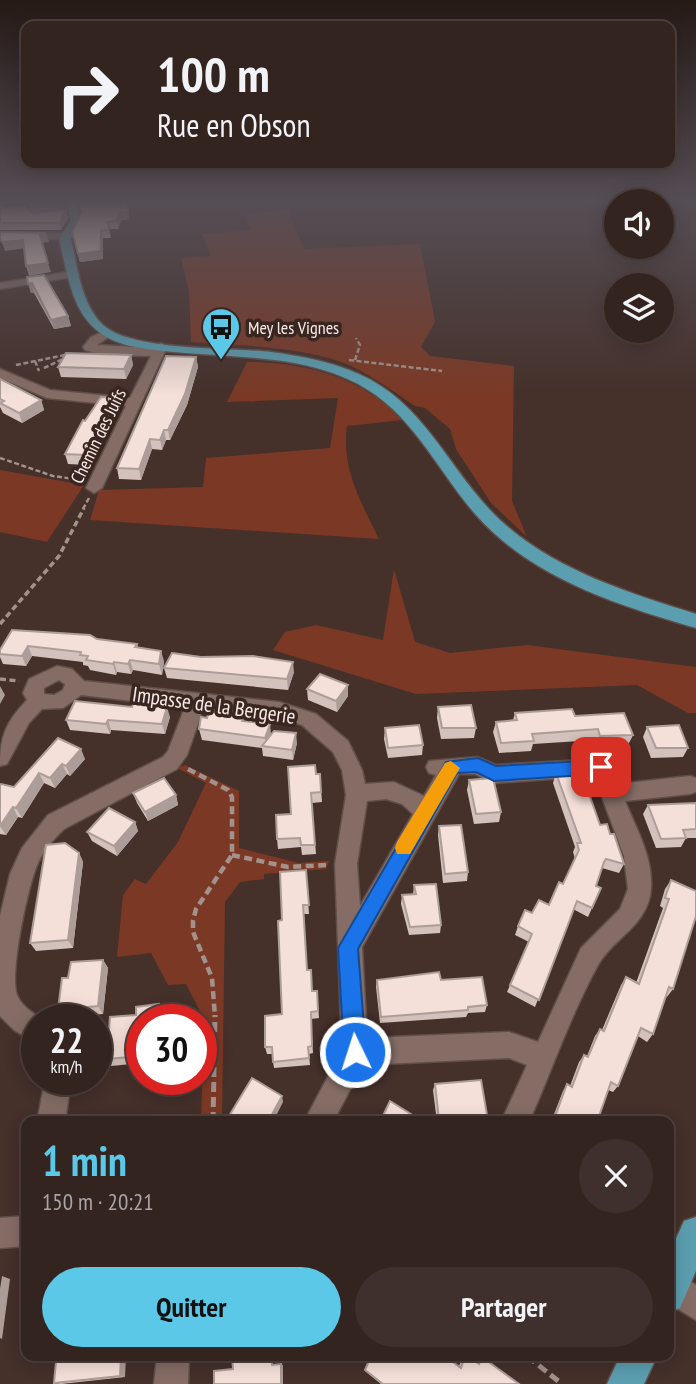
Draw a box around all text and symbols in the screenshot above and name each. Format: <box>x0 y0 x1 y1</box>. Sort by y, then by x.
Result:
text: 100 m <box>157 42 270 106</box>
icon: right <box>42 49 133 140</box>
text: Rue en Obson <box>157 104 310 146</box>
map controls <box>604 189 674 343</box>
button: sound <box>604 189 674 259</box>
button: layers <box>604 273 674 343</box>
bus stop icon: Mey les Vignes <box>200 306 242 361</box>
place label: Mey les Vignes <box>248 316 339 339</box>
street label: Chemin des Juifs <box>65 385 131 487</box>
street label: Impasse de la Bergerie <box>131 680 297 730</box>
pin <box>571 737 631 797</box>
icon: arrive <box>582 748 620 786</box>
speed limit sign: 30 <box>126 1004 217 1095</box>
position arrow <box>318 1015 392 1089</box>
text: 22 <box>50 1017 83 1063</box>
text: km/h <box>51 1055 82 1078</box>
text: 1 min <box>42 1133 127 1188</box>
button: close <box>579 1139 653 1213</box>
text: 150 m · 20:21 <box>42 1187 154 1216</box>
button: Quitter <box>42 1267 341 1347</box>
button: Partager <box>355 1267 653 1347</box>

